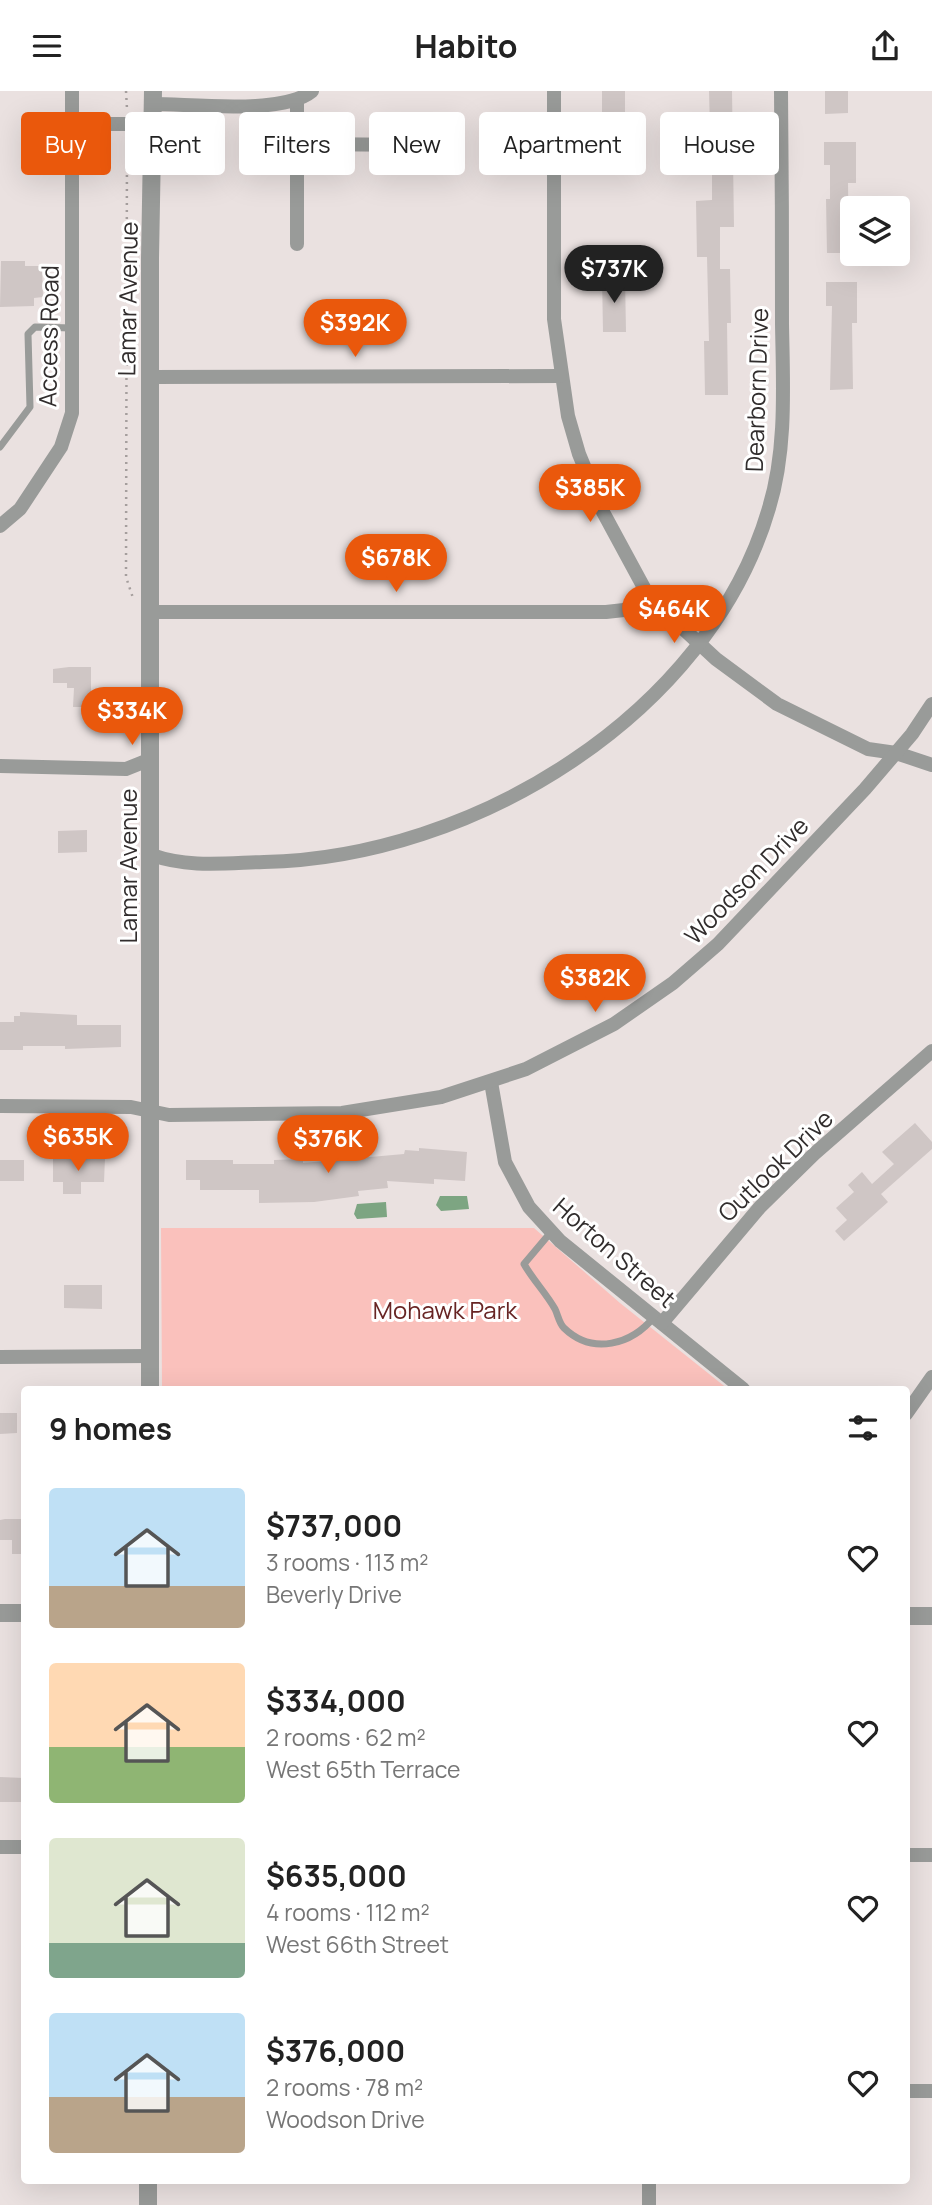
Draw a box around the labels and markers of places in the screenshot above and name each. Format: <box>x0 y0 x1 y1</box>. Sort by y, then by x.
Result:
pin: $737K <box>565 245 663 305</box>
pin: $392K <box>306 299 404 359</box>
pin: $385K <box>541 465 639 524</box>
pin: $678K <box>347 535 445 594</box>
pin: $464K <box>625 585 723 645</box>
pin: $334K <box>83 687 181 747</box>
pin: $382K <box>546 955 644 1014</box>
pin: $635K <box>29 1114 127 1173</box>
pin: $376K <box>279 1115 377 1175</box>

